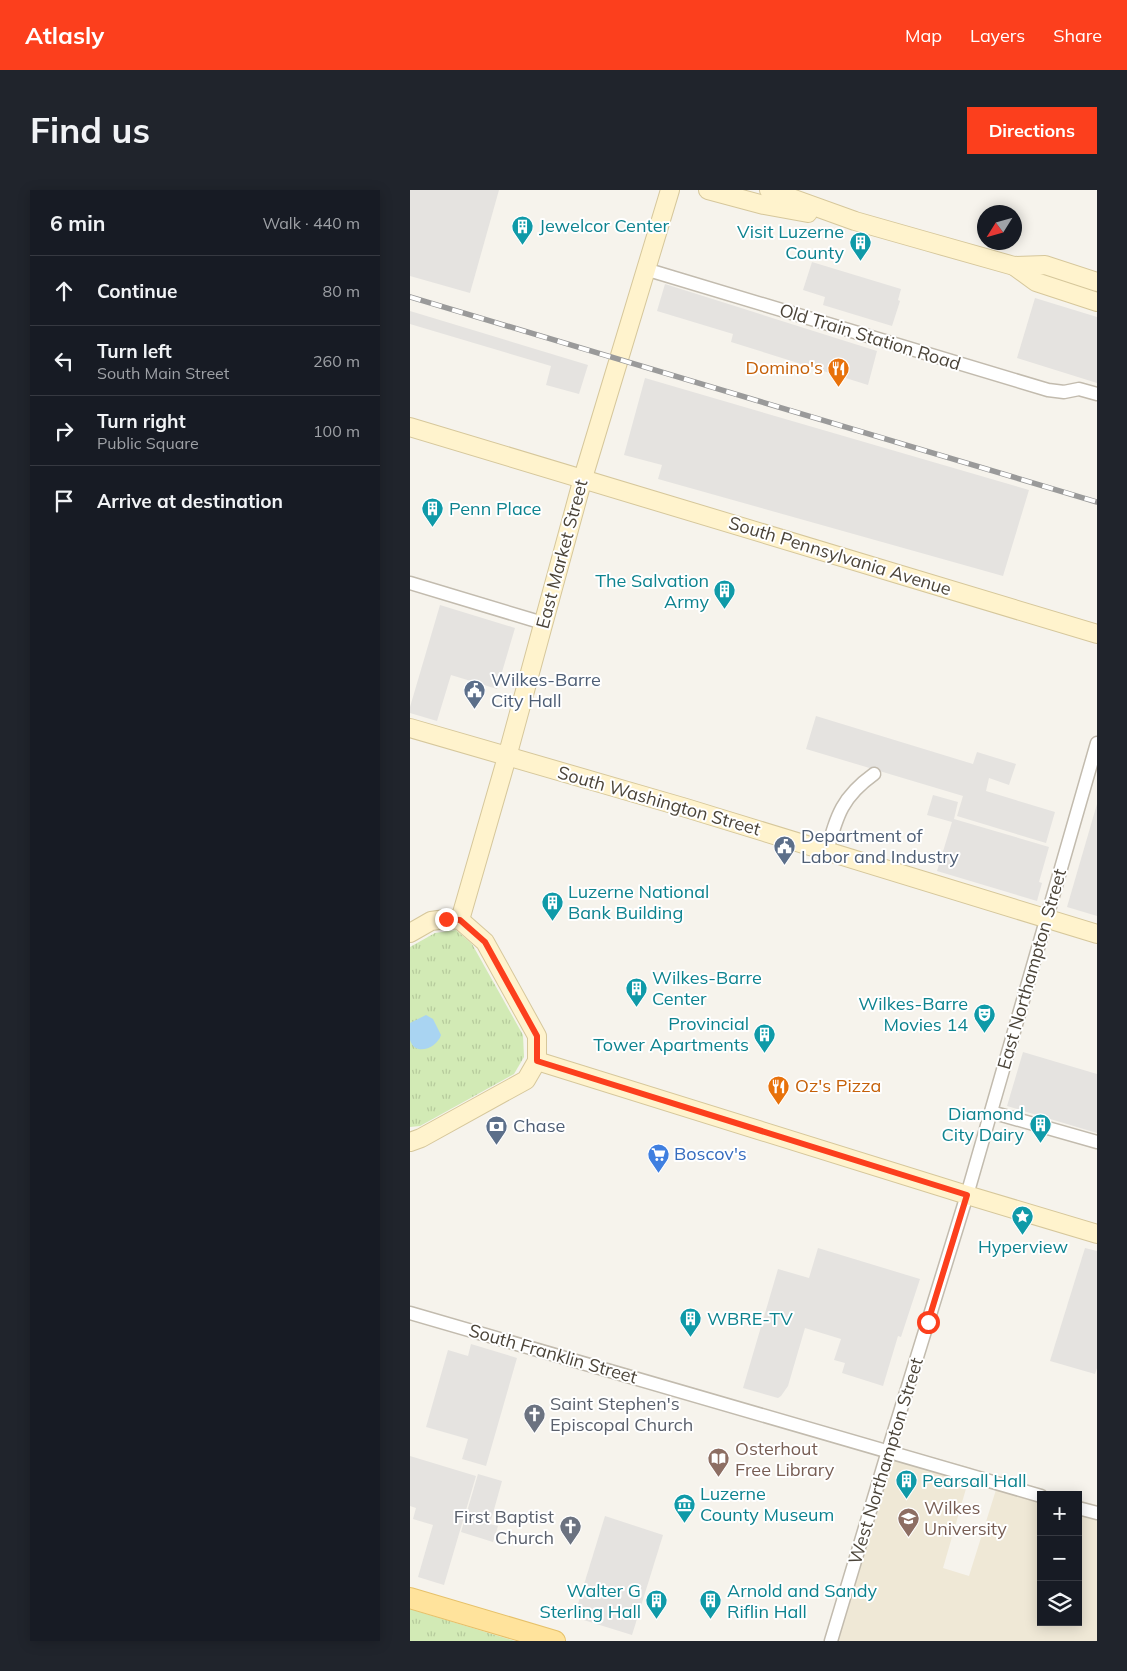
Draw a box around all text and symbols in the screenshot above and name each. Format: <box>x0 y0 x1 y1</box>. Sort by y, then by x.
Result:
text: Atlasly <box>25 20 104 50</box>
text: Map <box>905 24 942 47</box>
text: Layers <box>970 24 1025 47</box>
text: Share <box>1053 24 1102 47</box>
button: Directions <box>967 107 1097 154</box>
text: Find us <box>30 108 150 152</box>
north arrow <box>977 205 1022 250</box>
text: 6 min <box>50 210 105 236</box>
text: Walk · 440 m <box>262 213 360 233</box>
building icon: Jewelcor Center <box>511 214 535 245</box>
place label: Jewelcor Center <box>539 214 669 237</box>
place label: Visit Luzerne County <box>737 220 844 264</box>
building icon: Visit Luzerne County <box>848 230 872 261</box>
icon: ahead <box>50 277 78 305</box>
text: Continue <box>97 279 177 303</box>
text: 80 m <box>323 281 360 301</box>
street label: Old Train Station Road <box>777 298 964 375</box>
text: Turn left <box>97 339 172 363</box>
icon: left <box>50 347 78 375</box>
text: 260 m <box>313 351 360 371</box>
place label: Domino's <box>745 356 823 379</box>
restaurant icon: Domino's <box>827 356 851 387</box>
text: South Main Street <box>97 363 229 383</box>
text: Turn right <box>97 409 186 433</box>
icon: right <box>50 417 78 445</box>
text: 100 m <box>313 421 360 441</box>
text: Public Square <box>97 433 199 453</box>
street label: East Market Street <box>531 477 592 631</box>
icon: arrive <box>50 487 78 515</box>
text: Arrive at destination <box>97 489 283 513</box>
building icon: Penn Place <box>421 497 445 528</box>
place label: Penn Place <box>449 497 541 520</box>
street label: South Pennsylvania Avenue <box>726 511 954 600</box>
place label: The Salvation Army <box>595 569 709 613</box>
building icon: The Salvation Army <box>713 579 737 610</box>
place label: Wilkes-Barre City Hall <box>491 668 601 712</box>
public building icon: Wilkes-Barre City Hall <box>463 678 487 709</box>
street label: South Washington Street <box>555 761 763 841</box>
place label: Department of Labor and Industry <box>801 824 959 868</box>
public building icon: Department of Labor and Industry <box>773 834 797 865</box>
street label: East Northampton Street <box>992 866 1071 1072</box>
place label: Luzerne National Bank Building <box>568 880 709 924</box>
building icon: Luzerne National Bank Building <box>540 890 564 921</box>
route end <box>435 908 458 931</box>
place label: Wilkes-Barre Center <box>652 966 762 1010</box>
building icon: Wilkes-Barre Center <box>624 976 648 1007</box>
place label: Wilkes-Barre Movies 14 <box>858 992 968 1036</box>
theatre icon: Wilkes-Barre Movies 14 <box>972 1002 996 1033</box>
place label: Provincial Tower Apartments <box>593 1012 749 1056</box>
building icon: Provincial Tower Apartments <box>753 1022 777 1053</box>
restaurant icon: Oz's Pizza <box>767 1074 791 1105</box>
place label: Oz's Pizza <box>795 1074 881 1097</box>
place label: Diamond City Dairy <box>942 1102 1024 1146</box>
building icon: Diamond City Dairy <box>1028 1112 1052 1143</box>
bank icon: Chase <box>485 1114 509 1145</box>
place label: Chase <box>513 1114 565 1137</box>
supermarket icon: Boscov's <box>646 1142 670 1173</box>
place label: Boscov's <box>674 1142 747 1165</box>
place icon: Hyperview <box>1011 1205 1035 1236</box>
place label: Hyperview <box>978 1235 1068 1258</box>
building icon: WBRE-TV <box>679 1307 703 1338</box>
place label: WBRE-TV <box>707 1307 793 1330</box>
route start <box>917 1311 940 1334</box>
street label: South Franklin Street <box>466 1318 640 1389</box>
street label: West Northampton Street <box>843 1355 928 1567</box>
place label: Saint Stephen's Episcopal Church <box>550 1392 693 1436</box>
church icon: Saint Stephen's Episcopal Church <box>522 1402 546 1433</box>
place label: Osterhout Free Library <box>735 1437 835 1481</box>
library icon: Osterhout Free Library <box>707 1447 731 1478</box>
building icon: Pearsall Hall <box>894 1469 918 1500</box>
place label: Pearsall Hall <box>922 1469 1027 1492</box>
place label: Luzerne County Museum <box>700 1482 834 1526</box>
map controls <box>1037 1491 1082 1626</box>
button: + <box>1037 1491 1082 1536</box>
museum icon: Luzerne County Museum <box>672 1492 696 1523</box>
place label: Wilkes University <box>924 1496 1007 1540</box>
place label: First Baptist Church <box>454 1505 554 1549</box>
school or university icon: Wilkes University <box>896 1506 920 1537</box>
church icon: First Baptist Church <box>558 1515 582 1546</box>
button: − <box>1037 1536 1082 1581</box>
place label: Walter G Sterling Hall <box>539 1579 641 1623</box>
place label: Arnold and Sandy Riflin Hall <box>727 1579 878 1623</box>
button: layers <box>1037 1581 1082 1626</box>
building icon: Walter G Sterling Hall <box>645 1589 669 1620</box>
building icon: Arnold and Sandy Riflin Hall <box>699 1589 723 1620</box>

